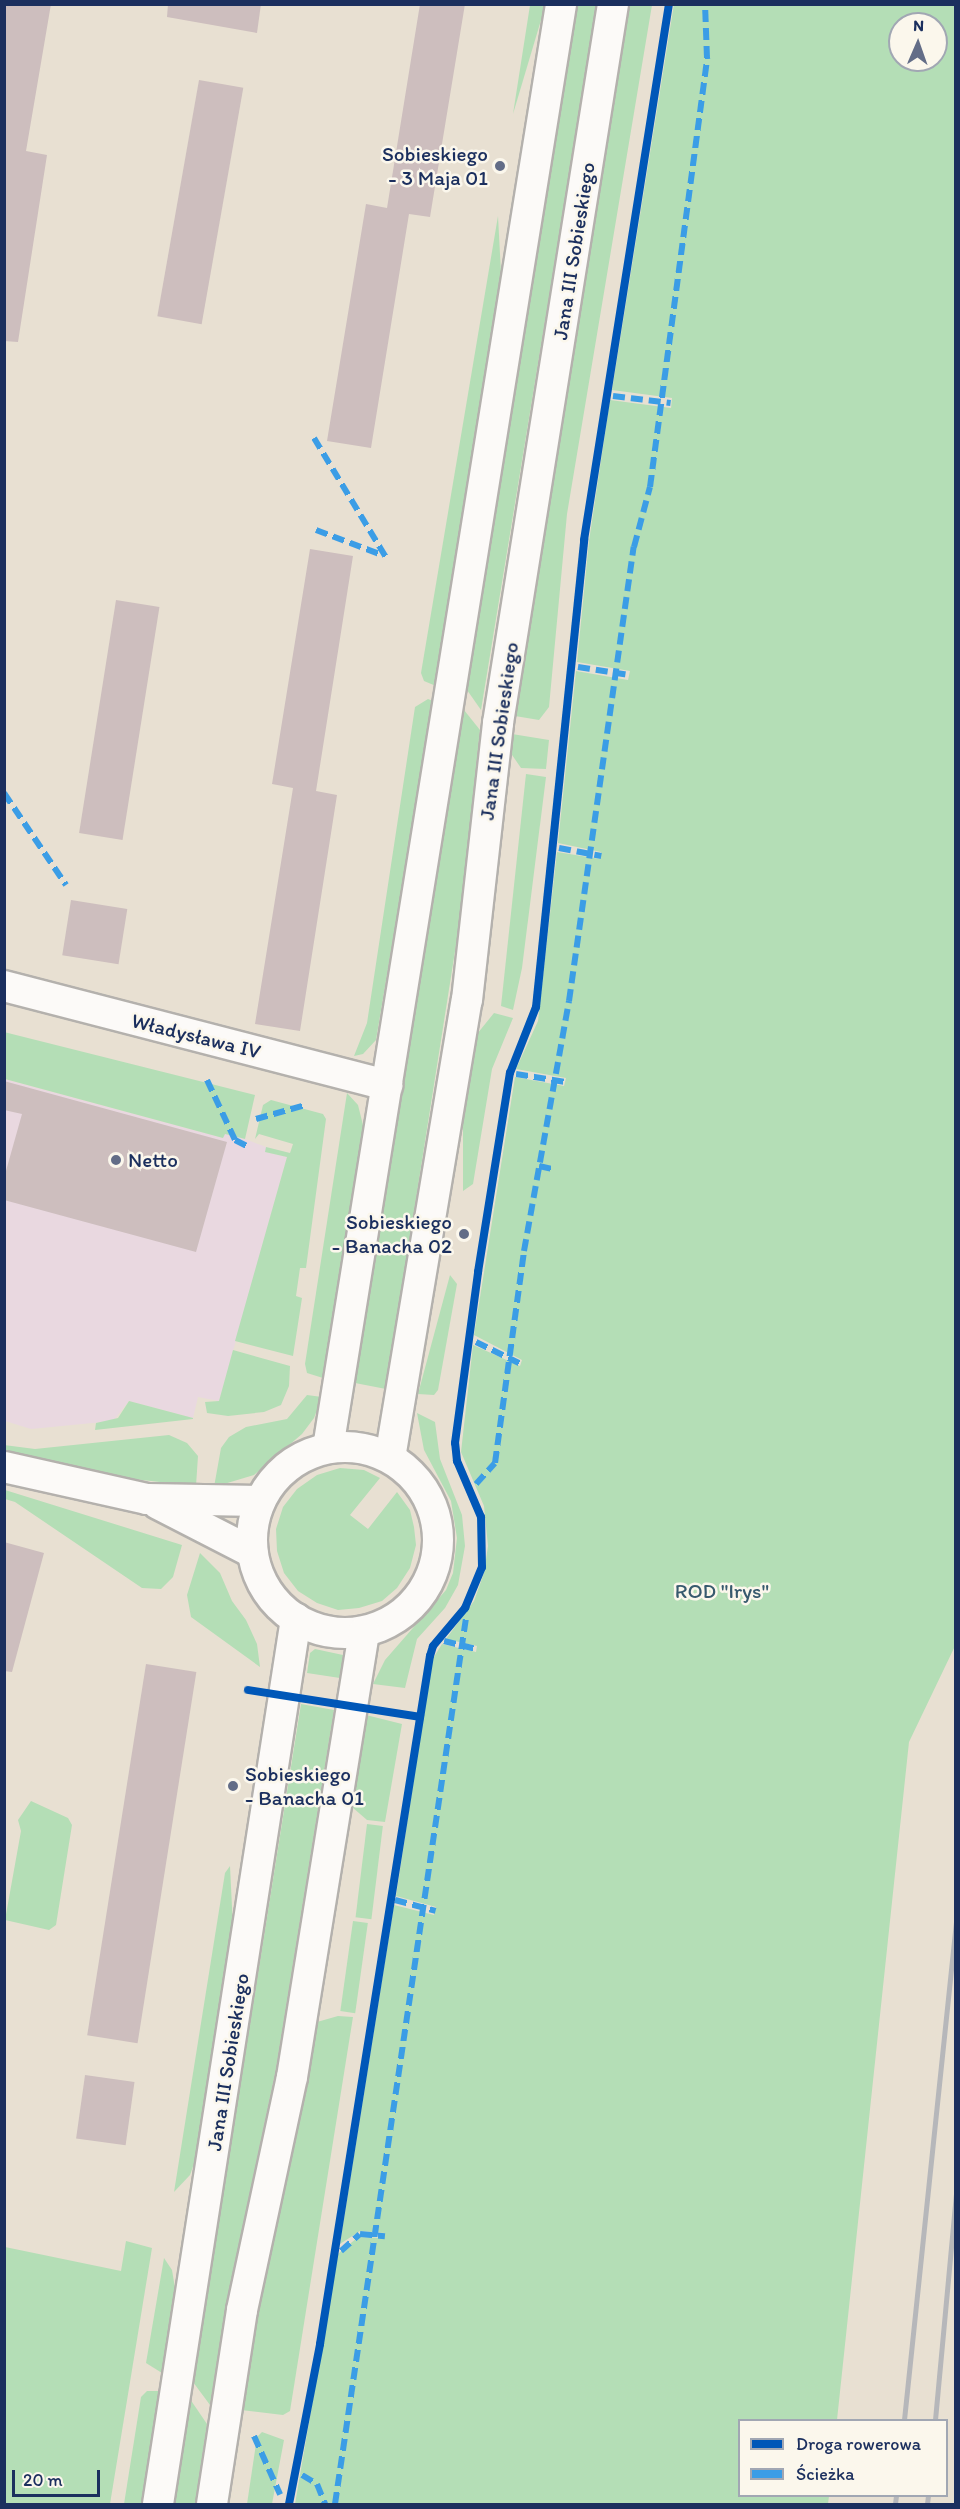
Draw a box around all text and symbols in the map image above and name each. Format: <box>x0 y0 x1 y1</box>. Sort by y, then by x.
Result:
north arrow <box>888 12 948 72</box>
text: N <box>913 16 924 35</box>
place label: Sobieskiego - 3 Maja 01 <box>382 141 488 191</box>
marker: Sobieskiego - 3 Maja 01 <box>493 159 507 173</box>
street label: Jana III Sobieskiego <box>548 160 600 342</box>
street label: Jana III Sobieskiego <box>474 640 524 822</box>
street label: Władysława IV <box>129 1008 263 1064</box>
place label: Netto <box>128 1147 178 1173</box>
marker: Netto <box>109 1153 123 1167</box>
place label: Sobieskiego - Banacha 02 <box>332 1209 452 1259</box>
marker: Sobieskiego - Banacha 02 <box>457 1227 471 1241</box>
park label: ROD "Irys" <box>674 1578 770 1604</box>
place label: Sobieskiego - Banacha 01 <box>245 1761 364 1811</box>
marker: Sobieskiego - Banacha 01 <box>226 1779 240 1793</box>
street label: Jana III Sobieskiego <box>202 1971 254 2153</box>
legend <box>738 2419 948 2497</box>
text: Droga rowerowa <box>796 2433 921 2455</box>
scale bar <box>15 2458 104 2496</box>
text: Ścieżka <box>796 2463 855 2485</box>
text: 20 m <box>23 2469 63 2491</box>

